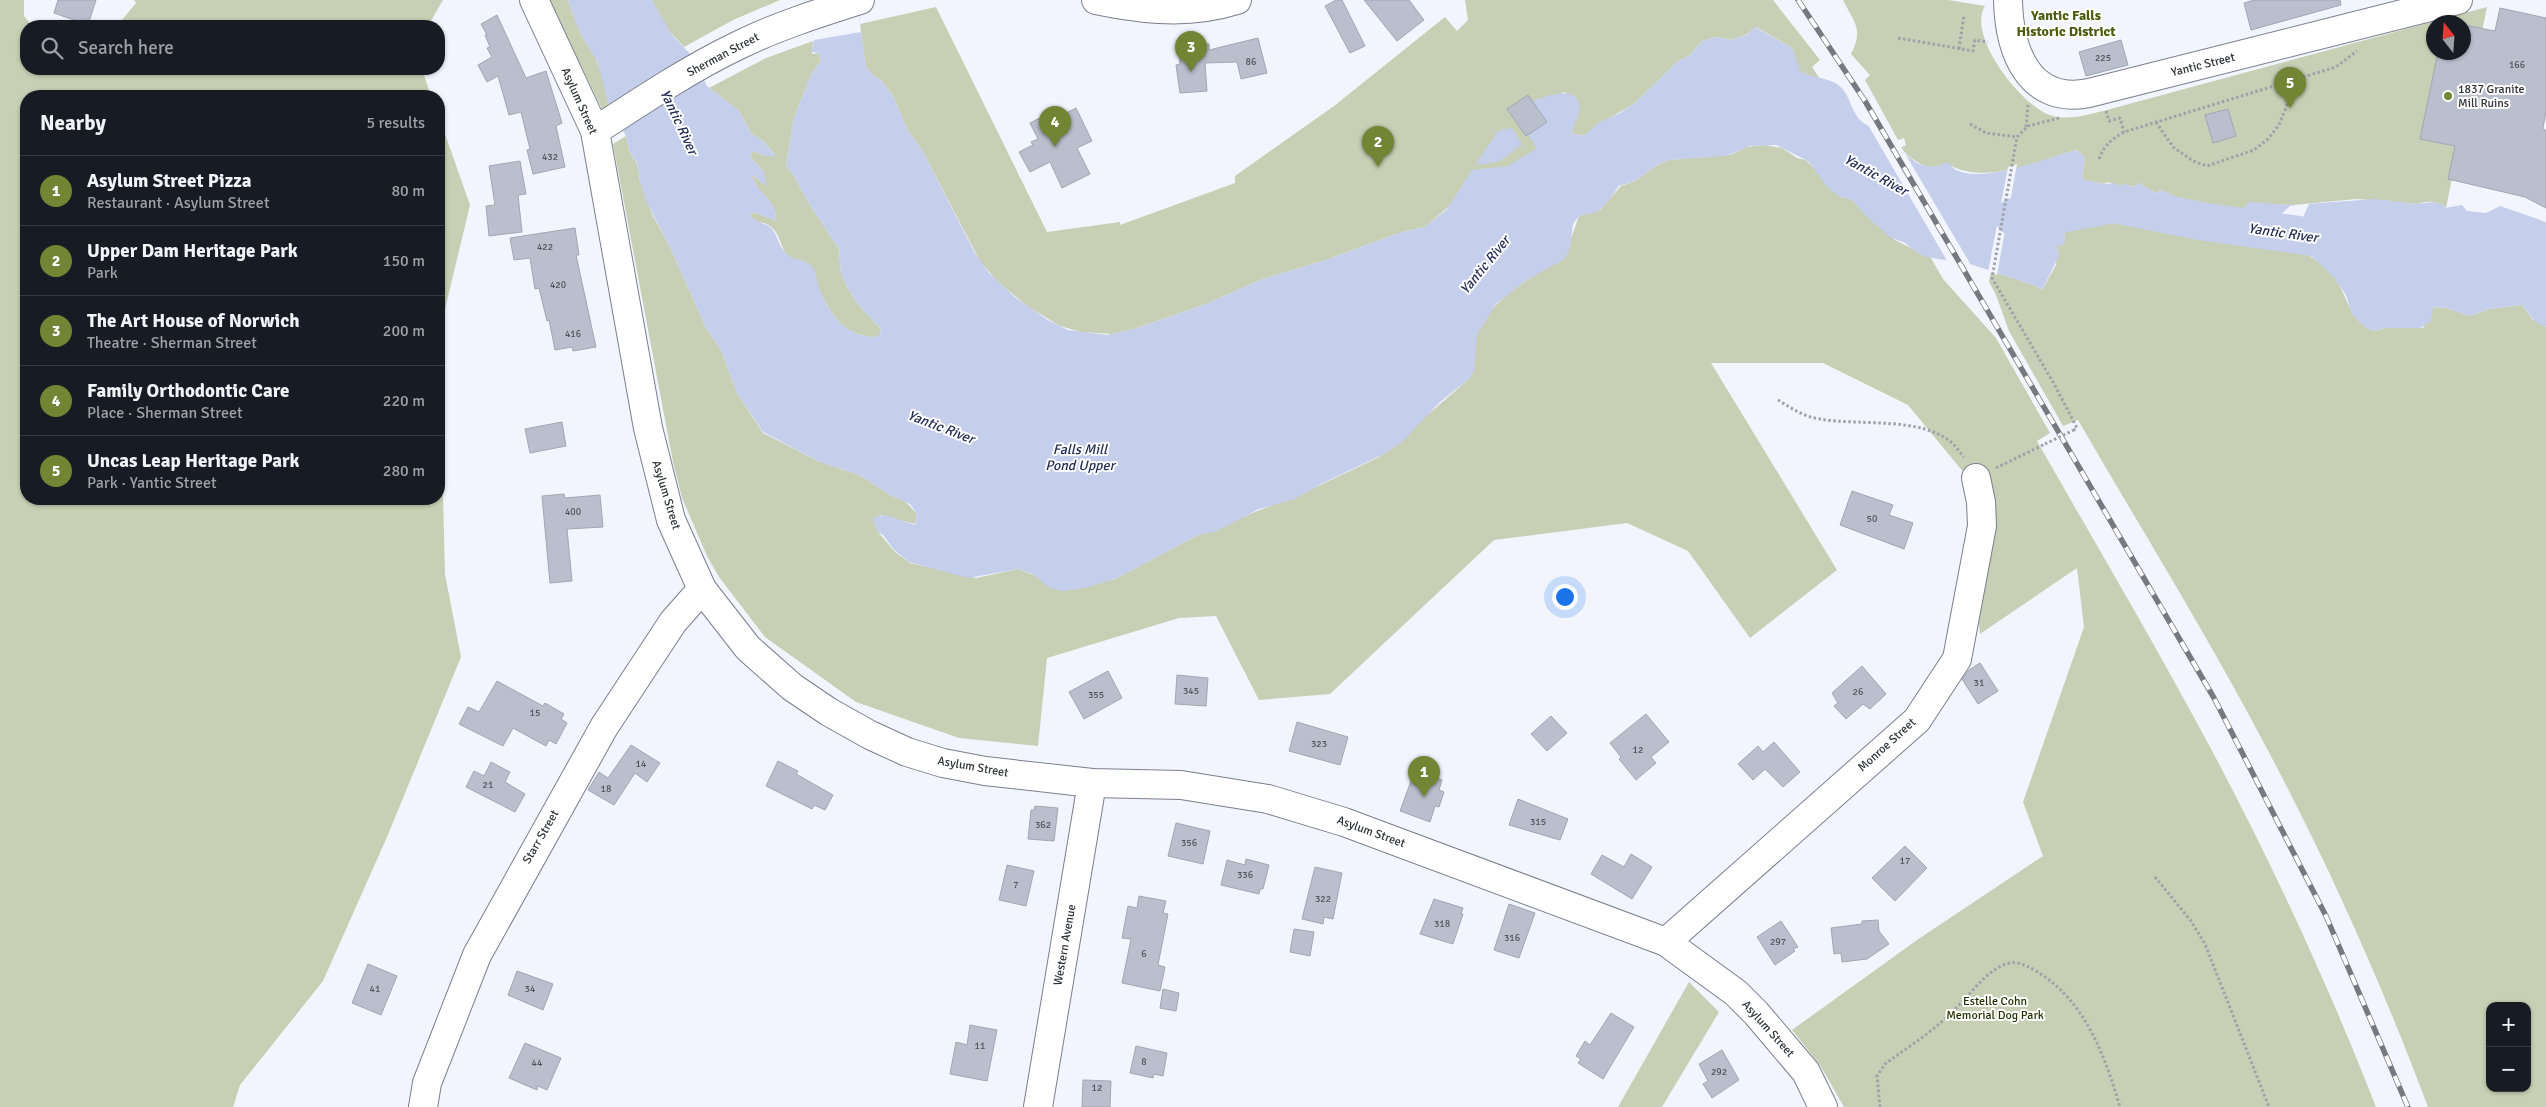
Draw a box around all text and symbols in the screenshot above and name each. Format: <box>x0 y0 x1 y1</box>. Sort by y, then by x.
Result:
district label: Yantic Falls Historic District <box>2016 7 2116 40</box>
north arrow <box>2426 15 2471 60</box>
search box <box>20 20 445 75</box>
street label: Sherman Street <box>684 30 762 80</box>
pin: 3 <box>1175 31 1207 72</box>
icon: search <box>38 34 66 62</box>
text: Search here <box>78 36 174 60</box>
street label: Yantic Street <box>2170 50 2236 80</box>
house number: 225 <box>2095 52 2111 64</box>
house number: 86 <box>1246 56 1256 68</box>
house number: 166 <box>2509 59 2525 71</box>
street label: Asylum Street <box>558 65 600 137</box>
pin: 5 <box>2274 67 2306 108</box>
place label: 1837 Granite Mill Ruins <box>2458 82 2525 111</box>
water label: Yantic River <box>656 87 702 159</box>
marker: 1837 Granite Mill Ruins <box>2442 90 2454 102</box>
pin: 4 <box>1039 106 1071 147</box>
text: Nearby <box>40 110 106 136</box>
text: 5 results <box>366 113 425 133</box>
pin: 2 <box>1362 126 1394 167</box>
house number: 432 <box>542 151 558 163</box>
water label: Yantic River <box>1841 151 1912 200</box>
text: Asylum Street Pizza <box>87 169 251 193</box>
text: 1 <box>52 181 60 201</box>
text: 80 m <box>391 181 425 201</box>
text: Restaurant · Asylum Street <box>87 193 269 213</box>
water label: Yantic River <box>2247 220 2321 247</box>
water label: Yantic River <box>1456 231 1515 298</box>
text: Upper Dam Heritage Park <box>87 239 298 263</box>
house number: 422 <box>537 241 553 253</box>
text: 2 <box>52 251 60 271</box>
text: 150 m <box>383 251 425 271</box>
text: Park <box>87 263 118 283</box>
house number: 420 <box>550 279 566 291</box>
text: The Art House of Norwich <box>87 309 300 333</box>
text: 3 <box>52 321 60 341</box>
text: 200 m <box>383 321 425 341</box>
house number: 416 <box>565 328 581 340</box>
text: Theatre · Sherman Street <box>87 333 257 353</box>
text: Family Orthodontic Care <box>87 379 289 403</box>
text: 4 <box>52 391 60 411</box>
text: 220 m <box>383 391 425 411</box>
text: Place · Sherman Street <box>87 403 243 423</box>
water label: Yantic River <box>905 407 978 448</box>
water label: Falls Mill Pond Upper <box>1045 441 1117 474</box>
text: Uncas Leap Heritage Park <box>87 449 299 473</box>
street label: Asylum Street <box>648 459 684 531</box>
text: 5 <box>52 461 60 481</box>
text: 280 m <box>383 461 425 481</box>
text: Park · Yantic Street <box>87 473 217 493</box>
house number: 400 <box>565 506 581 518</box>
house number: 50 <box>1867 513 1877 525</box>
your location <box>1552 584 1578 610</box>
house number: 31 <box>1974 677 1984 689</box>
house number: 345 <box>1183 685 1199 697</box>
house number: 26 <box>1853 686 1863 698</box>
house number: 355 <box>1088 689 1104 701</box>
house number: 15 <box>530 707 540 719</box>
street label: Monroe Street <box>1855 715 1919 775</box>
house number: 323 <box>1311 738 1327 750</box>
house number: 12 <box>1633 744 1643 756</box>
street label: Asylum Street <box>936 753 1010 781</box>
pin: 1 <box>1408 756 1440 797</box>
house number: 14 <box>636 758 647 770</box>
house number: 21 <box>483 779 493 791</box>
house number: 18 <box>601 783 611 795</box>
street label: Starr Street <box>520 807 562 867</box>
street label: Asylum Street <box>1335 813 1407 851</box>
house number: 315 <box>1530 816 1546 828</box>
house number: 362 <box>1035 819 1051 831</box>
house number: 356 <box>1181 837 1197 849</box>
house number: 17 <box>1900 855 1910 867</box>
house number: 336 <box>1237 869 1253 881</box>
house number: 7 <box>1013 879 1019 891</box>
house number: 322 <box>1315 893 1331 905</box>
street label: Western Avenue <box>1050 903 1080 987</box>
house number: 318 <box>1434 918 1450 930</box>
house number: 316 <box>1504 932 1520 944</box>
house number: 297 <box>1770 936 1786 948</box>
house number: 6 <box>1141 948 1147 960</box>
house number: 41 <box>370 983 380 995</box>
house number: 34 <box>525 983 536 995</box>
park label: Estelle Cohn Memorial Dog Park <box>1946 994 2044 1023</box>
street label: Asylum Street <box>1738 997 1798 1061</box>
map controls <box>2486 1002 2531 1092</box>
button: + <box>2486 1002 2531 1047</box>
house number: 11 <box>975 1040 985 1052</box>
button: − <box>2486 1047 2531 1092</box>
house number: 8 <box>1141 1056 1147 1068</box>
house number: 44 <box>532 1057 543 1069</box>
house number: 292 <box>1711 1066 1727 1078</box>
house number: 12 <box>1092 1082 1102 1094</box>

